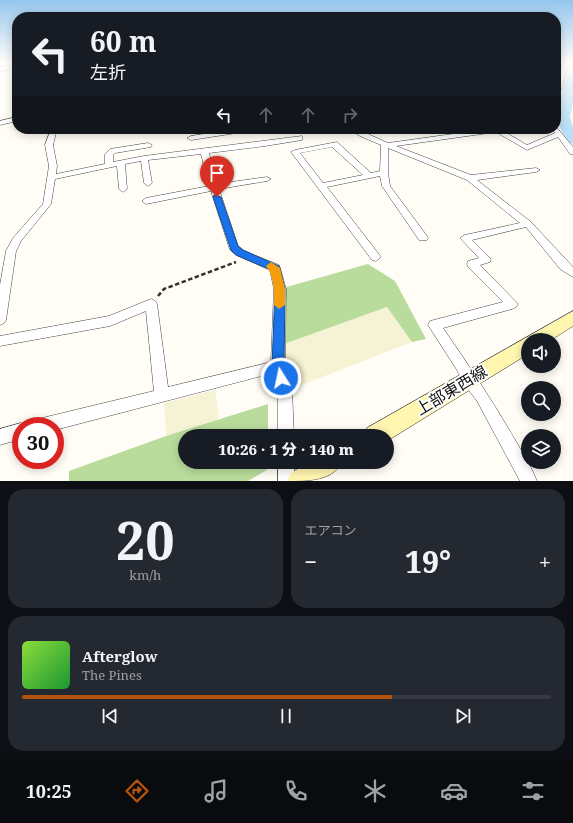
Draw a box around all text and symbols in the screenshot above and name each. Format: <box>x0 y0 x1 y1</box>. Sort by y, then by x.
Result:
text: 60 m <box>90 22 157 60</box>
icon: left <box>24 28 76 80</box>
text: 左折 <box>90 60 126 84</box>
icon: left <box>213 104 235 126</box>
icon: ahead <box>255 104 277 126</box>
icon: ahead <box>297 104 319 126</box>
icon: right <box>339 104 361 126</box>
pin <box>200 156 234 197</box>
icon: arrive <box>206 162 228 184</box>
map controls <box>521 333 561 469</box>
button: sound <box>521 333 561 373</box>
position arrow <box>260 357 302 399</box>
street label: 上部東西線 <box>411 360 491 420</box>
button: search <box>521 381 561 421</box>
speed limit sign: 30 <box>12 417 64 469</box>
button: layers <box>521 429 561 469</box>
text: 10:26 · 1 分 · 140 m <box>218 439 354 459</box>
text: 20 <box>116 504 175 575</box>
text: エアコン <box>305 521 357 539</box>
text: 19° <box>405 541 451 582</box>
text: − <box>305 546 317 576</box>
text: + <box>539 546 551 576</box>
text: km/h <box>129 566 161 584</box>
text: Afterglow <box>82 646 158 666</box>
text: The Pines <box>82 666 142 684</box>
icon: previous <box>99 705 121 727</box>
icon: pause <box>275 705 297 727</box>
icon: next <box>452 705 474 727</box>
icon: directions <box>123 777 151 805</box>
icon: music <box>202 777 230 805</box>
icon: phone <box>282 777 310 805</box>
icon: climate <box>361 777 389 805</box>
icon: car <box>440 777 468 805</box>
icon: filters <box>519 777 547 805</box>
text: 10:25 <box>26 779 72 803</box>

